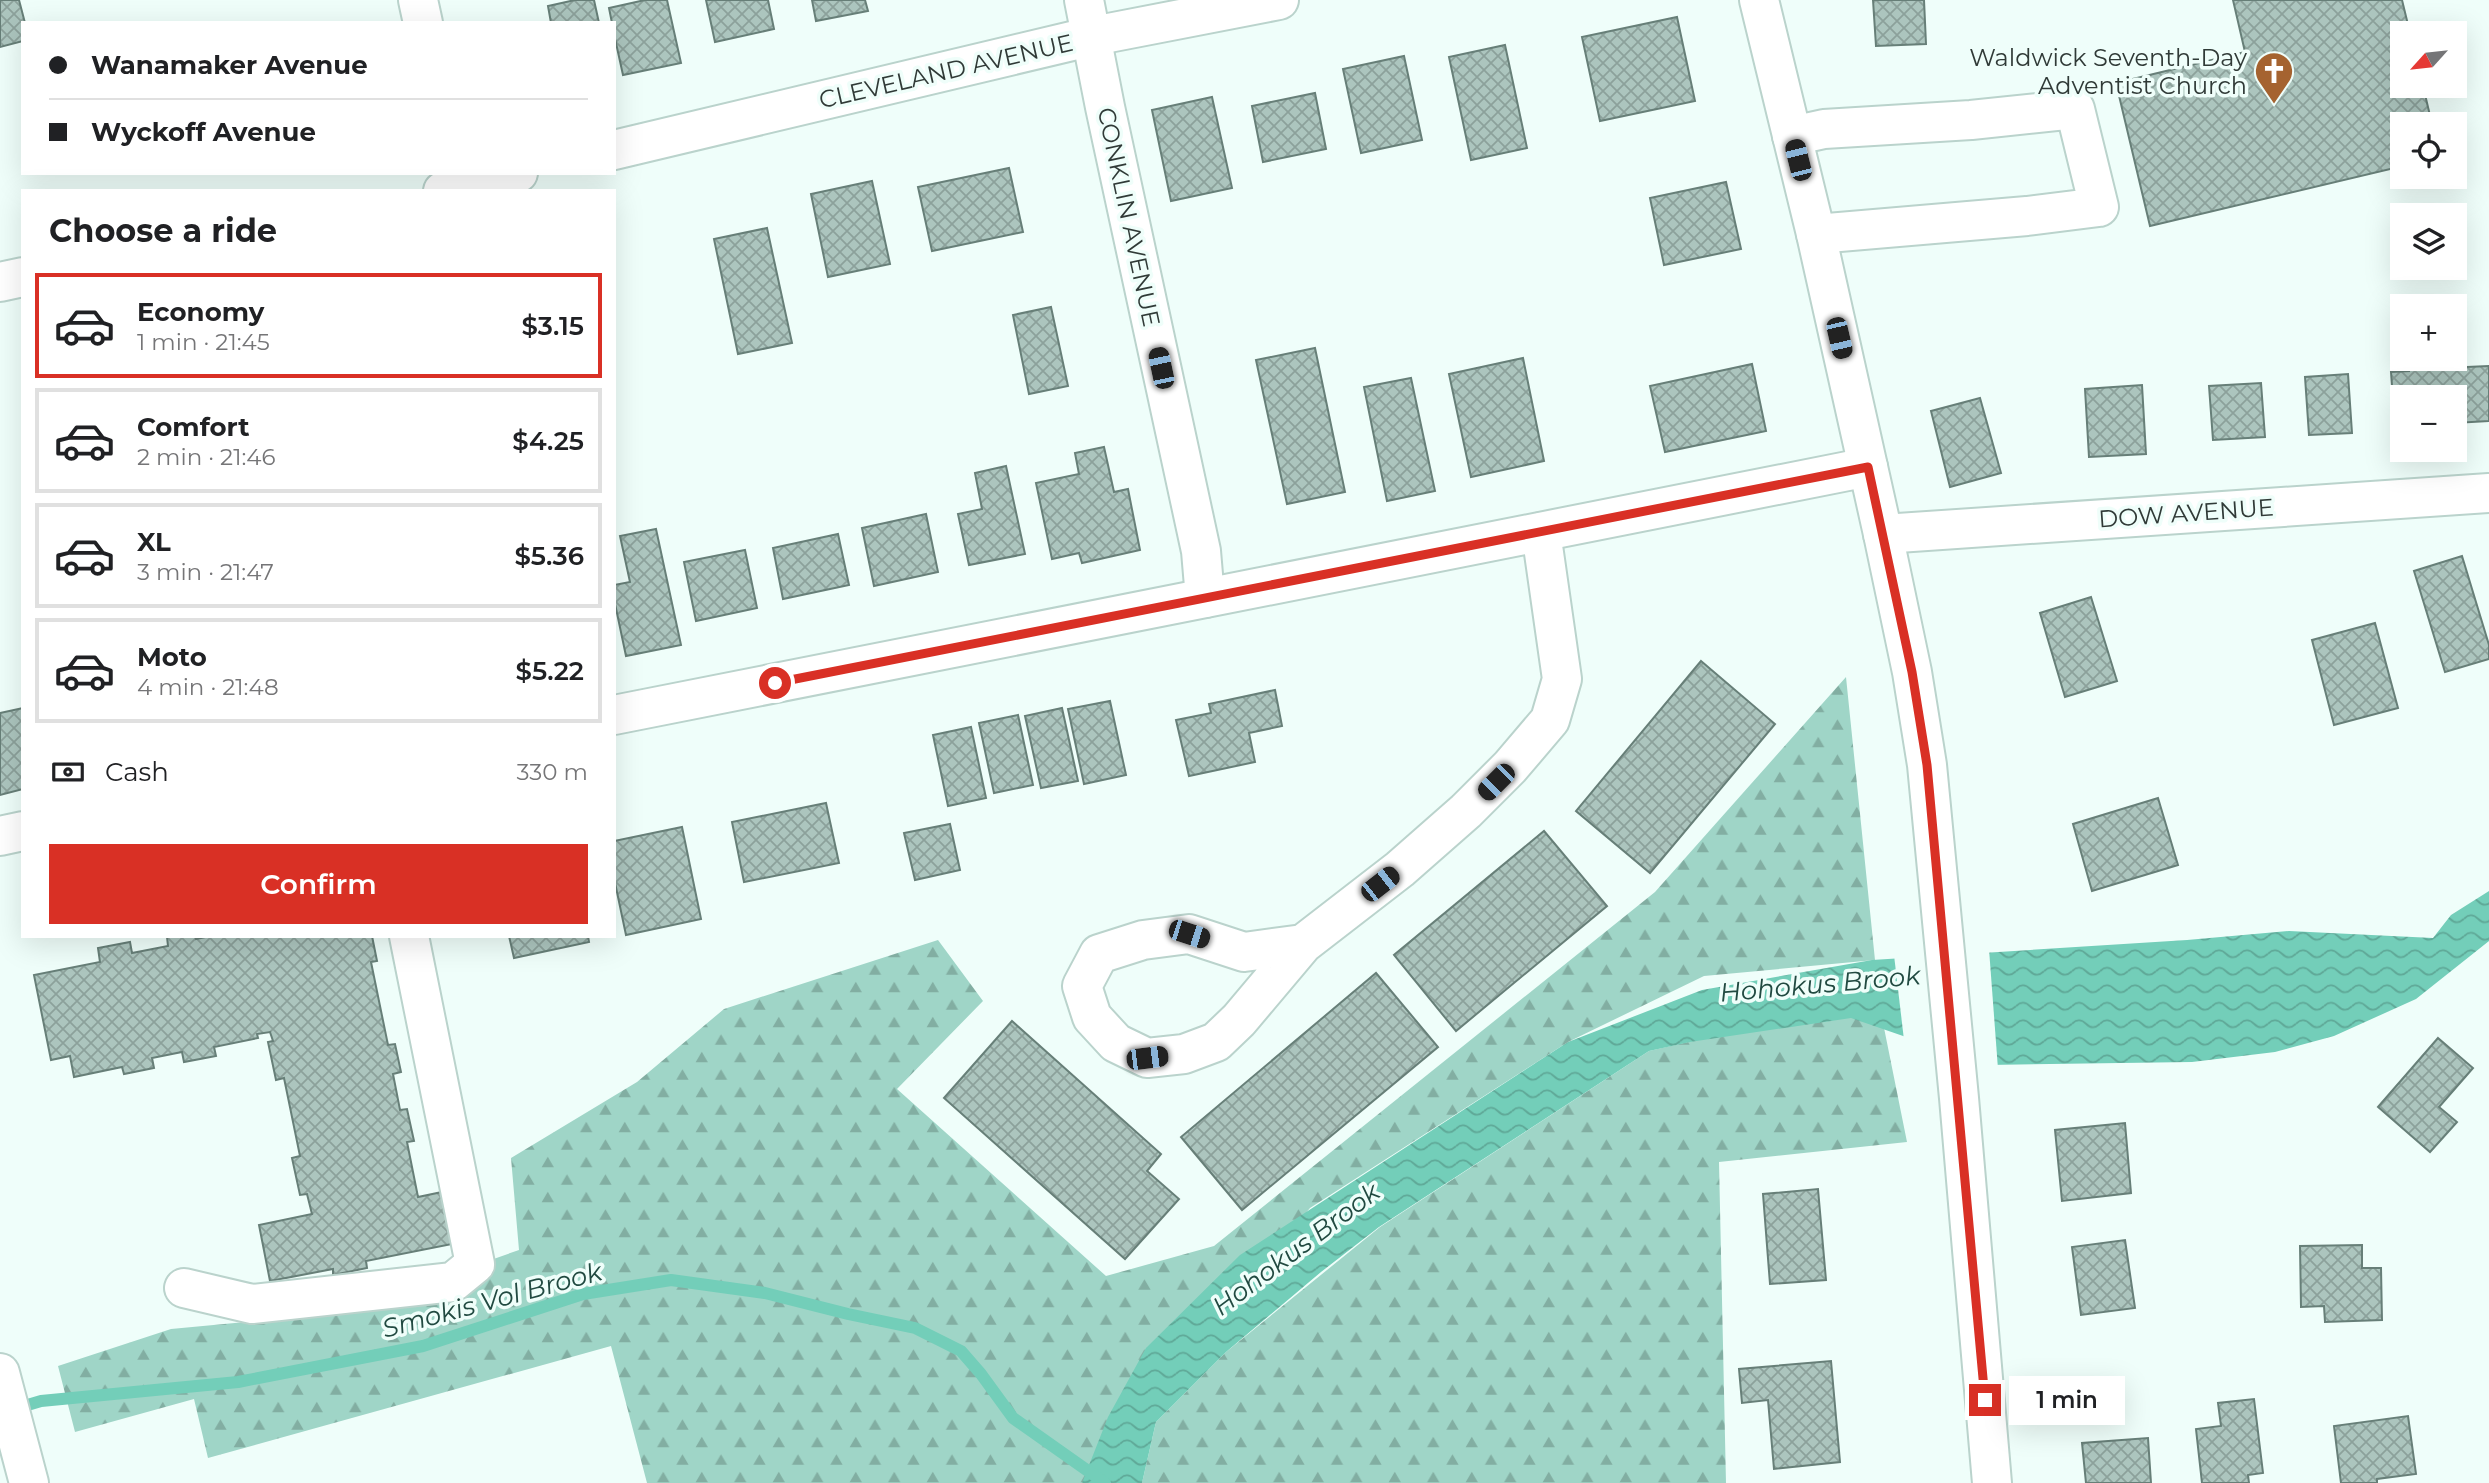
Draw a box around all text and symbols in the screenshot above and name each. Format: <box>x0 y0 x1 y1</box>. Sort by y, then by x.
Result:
north arrow <box>2390 21 2468 98</box>
map controls <box>2390 21 2467 462</box>
street label: CLEVELAND AVENUE <box>816 28 1076 114</box>
place label: Waldwick Seventh-Day Adventist Church <box>1969 43 2247 100</box>
text: Wanamaker Avenue <box>91 49 368 81</box>
church icon: Waldwick Seventh-Day Adventist Church <box>2253 50 2295 105</box>
street label: CONKLIN AVENUE <box>1092 105 1166 329</box>
button: locate <box>2390 112 2467 189</box>
text: Wyckoff Avenue <box>91 116 316 148</box>
car <box>1783 137 1814 183</box>
button: layers <box>2390 203 2467 280</box>
text: Choose a ride <box>49 211 277 250</box>
icon: car <box>53 294 116 357</box>
button: + <box>2390 294 2467 371</box>
text: Economy <box>137 296 264 328</box>
text: $3.15 <box>522 310 584 342</box>
car <box>1825 315 1854 361</box>
text: 1 min · 21:45 <box>137 328 270 356</box>
car <box>1147 345 1176 391</box>
button: − <box>2390 385 2467 462</box>
icon: car <box>53 409 116 472</box>
text: Comfort <box>137 411 249 443</box>
text: $4.25 <box>512 425 584 457</box>
text: 2 min · 21:46 <box>137 443 276 471</box>
street label: DOW AVENUE <box>2097 492 2275 534</box>
icon: car <box>53 524 116 587</box>
text: XL <box>137 526 171 558</box>
text: $5.36 <box>514 540 584 572</box>
text: 3 min · 21:47 <box>137 558 274 586</box>
icon: car <box>53 639 116 702</box>
text: Moto <box>137 641 207 673</box>
text: $5.22 <box>516 655 584 687</box>
route start <box>759 667 791 699</box>
text: 4 min · 21:48 <box>137 673 279 701</box>
icon: cash <box>49 753 87 791</box>
text: Cash <box>105 756 169 788</box>
text: 330 m <box>517 758 588 786</box>
car <box>1474 760 1519 804</box>
button: Confirm <box>49 844 588 924</box>
car <box>1357 863 1404 905</box>
car <box>1166 918 1213 950</box>
water label: Hohokus Brook <box>1718 959 1923 1009</box>
car <box>1125 1045 1170 1071</box>
water label: Hohokus Brook <box>1206 1175 1387 1322</box>
water label: Smokis Vol Brook <box>379 1255 607 1345</box>
callout: 1 min <box>2010 1376 2125 1424</box>
route end <box>1969 1384 2001 1416</box>
text: 1 min <box>2036 1386 2098 1414</box>

